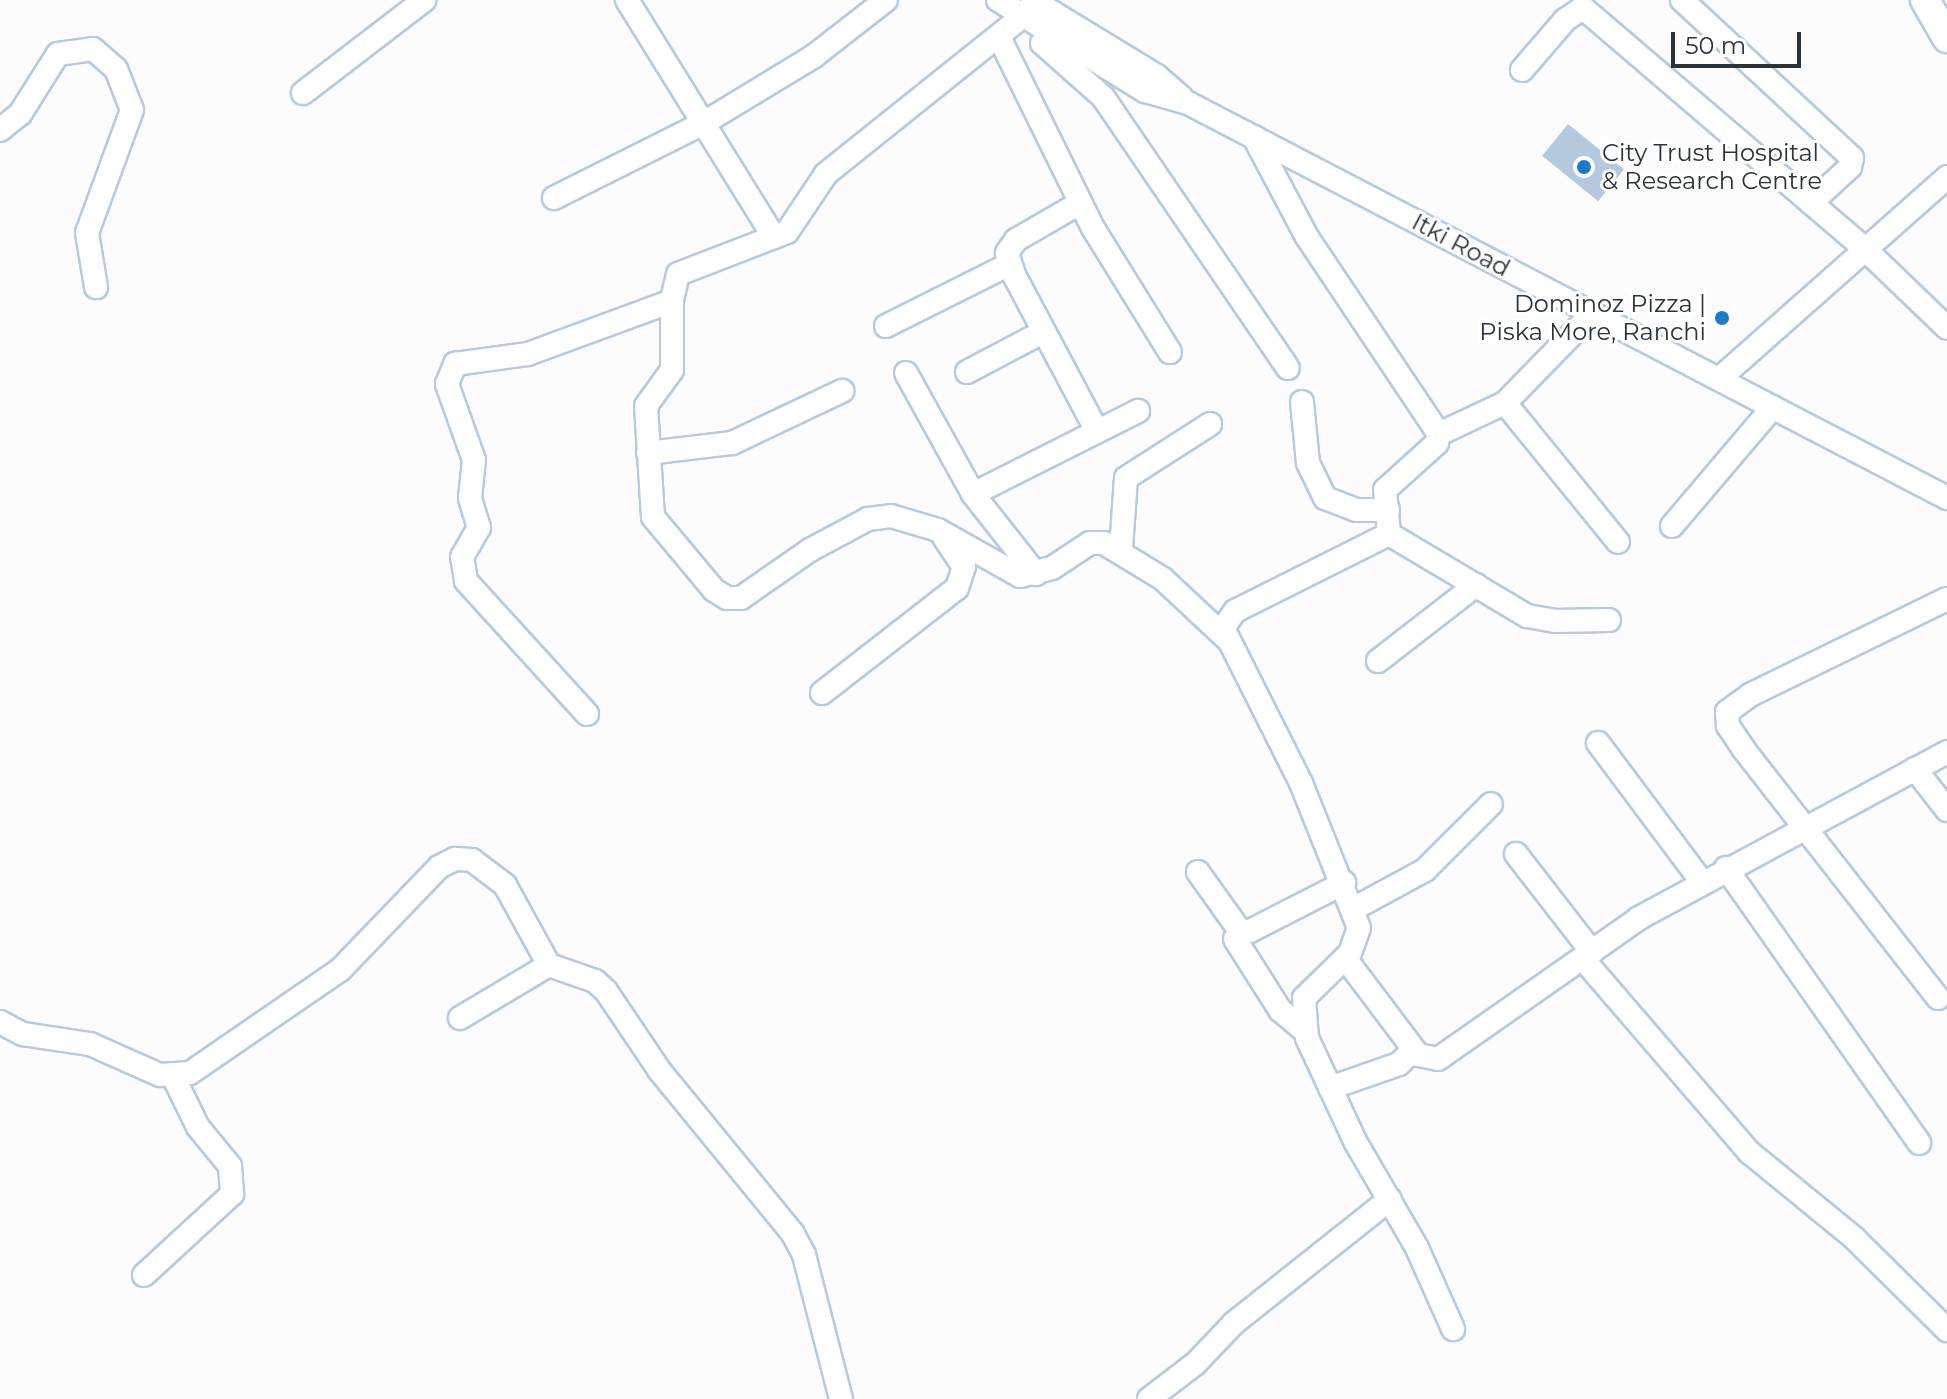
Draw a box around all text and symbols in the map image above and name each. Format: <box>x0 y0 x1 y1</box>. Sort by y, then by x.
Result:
scale bar <box>1675 16 1805 66</box>
text: 50 m <box>1685 31 1746 60</box>
place label: City Trust Hospital & Research Centre <box>1602 139 1822 195</box>
marker: City Trust Hospital & Research Centre <box>1573 156 1595 178</box>
street label: Itki Road <box>1407 207 1515 283</box>
place label: Dominoz Pizza | Piska More, Ranchi <box>1479 290 1706 346</box>
marker: Dominoz Pizza | Piska More, Ranchi <box>1713 309 1731 327</box>

